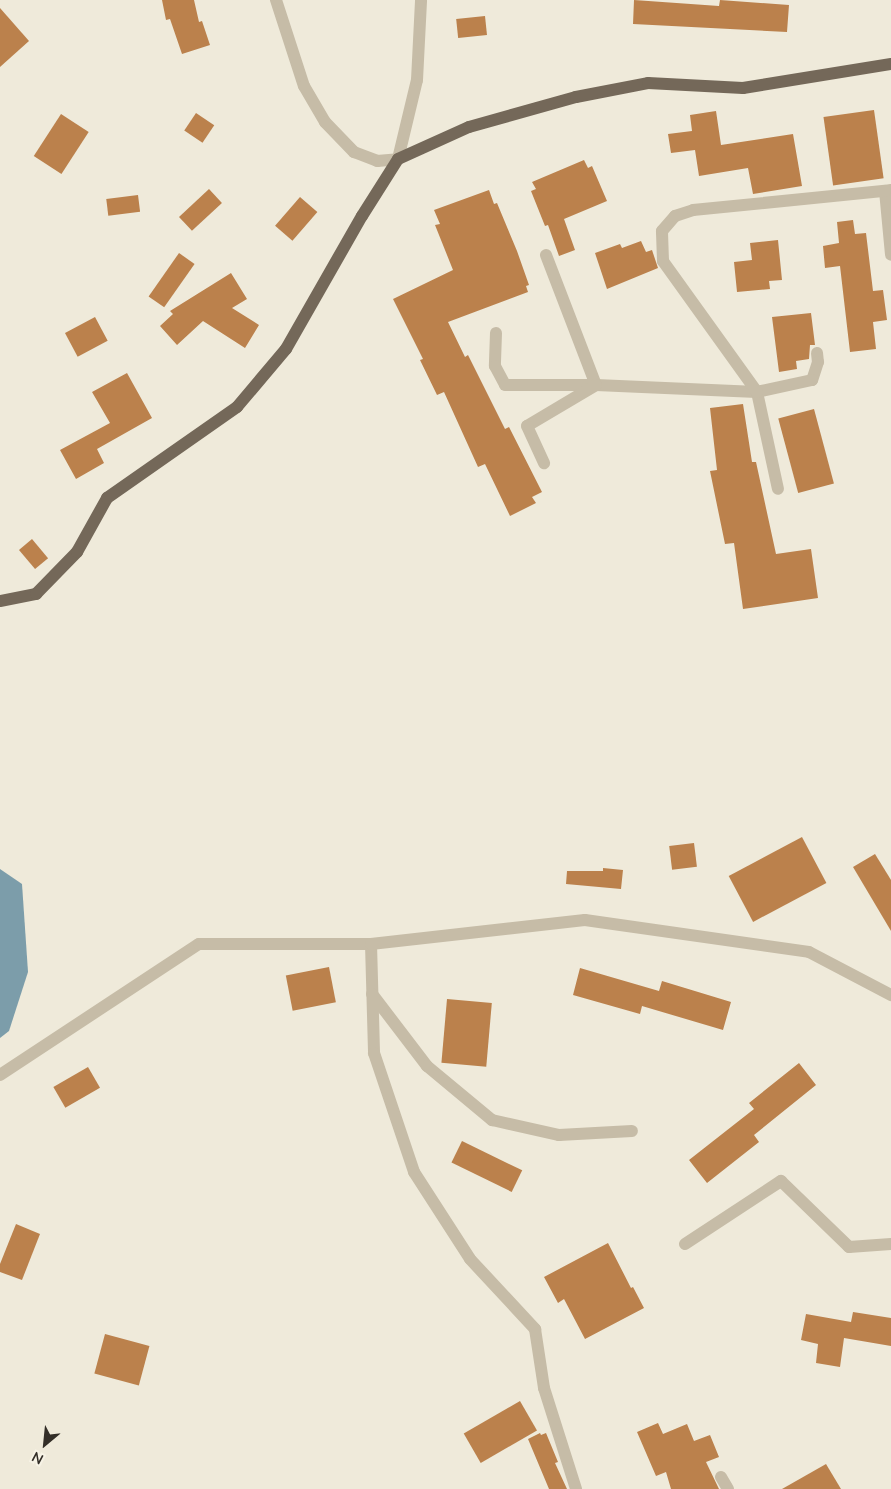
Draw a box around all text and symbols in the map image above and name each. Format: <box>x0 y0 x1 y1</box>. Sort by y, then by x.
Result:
north arrow <box>20 1419 70 1469</box>
text: N <box>29 1447 47 1469</box>

